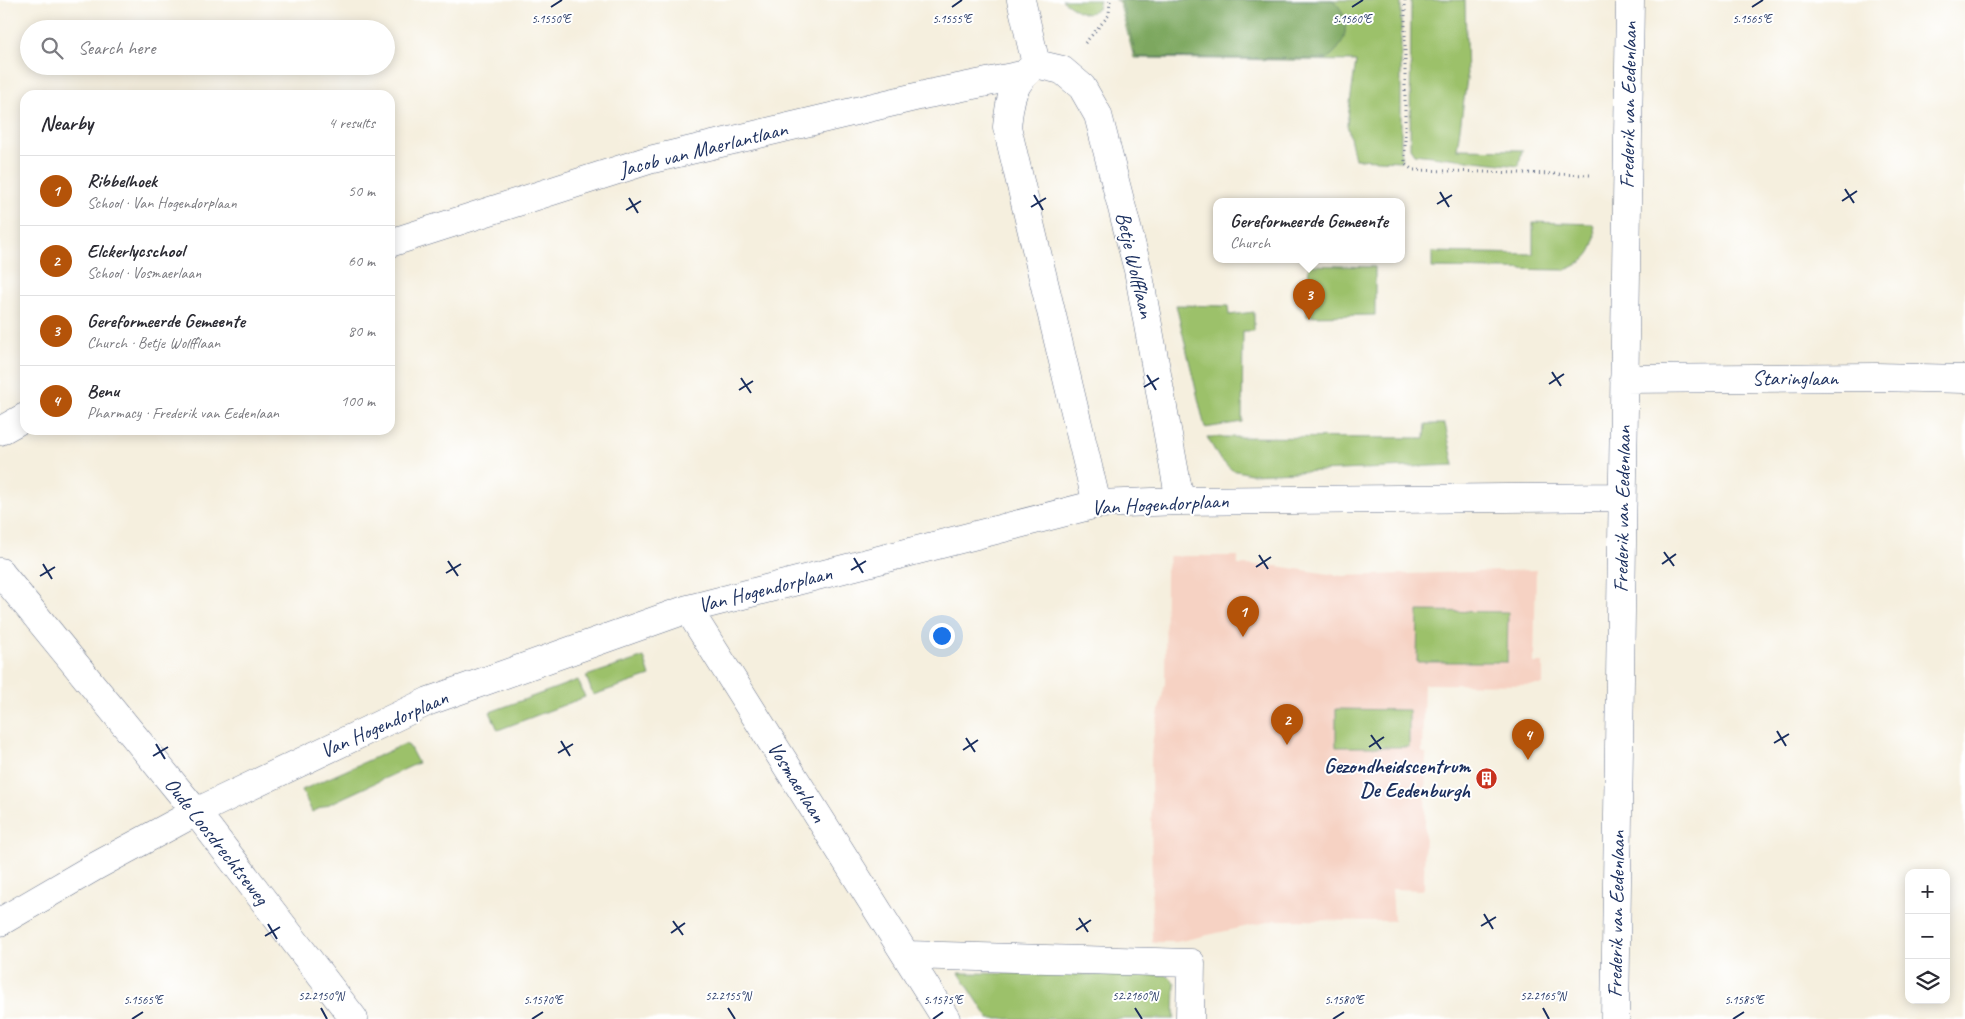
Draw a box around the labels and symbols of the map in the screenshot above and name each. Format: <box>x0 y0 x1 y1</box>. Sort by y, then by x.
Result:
text: 5.1550°E <box>531 11 572 27</box>
text: 5.1555°E <box>932 11 973 27</box>
text: 5.1560°E <box>1332 11 1373 27</box>
text: 5.1565°E <box>1732 11 1773 27</box>
street label: Frederik van Eedenlaan <box>1614 21 1642 189</box>
street label: Jacob van Maerlantlaan <box>615 115 790 183</box>
street label: Betje Wolfflaan <box>1110 209 1160 321</box>
pin: 3 <box>1293 279 1325 320</box>
street label: Staringlaan <box>1752 365 1840 391</box>
street label: Frederik van Eedenlaan <box>1608 425 1636 593</box>
street label: Van Hogendorplaan <box>1091 487 1230 521</box>
street label: Van Hogendorplaan <box>695 560 835 618</box>
pin: 1 <box>1227 596 1259 637</box>
your location <box>929 623 955 649</box>
street label: Van Hogendorplaan <box>316 684 452 764</box>
pin: 2 <box>1271 704 1303 745</box>
pin: 4 <box>1512 719 1544 760</box>
street label: Vosmaerlaan <box>762 737 832 828</box>
place label: Gezondheidscentrum De Eedenburgh <box>1324 753 1471 803</box>
building icon: Gezondheidscentrum De Eedenburgh <box>1474 766 1498 790</box>
street label: Oude Loosdrechtseweg <box>159 772 276 911</box>
street label: Frederik van Eedenlaan <box>1602 830 1630 998</box>
text: 52.2150°N <box>298 988 345 1004</box>
text: 52.2155°N <box>705 988 752 1004</box>
text: 52.2160°N <box>1112 988 1159 1004</box>
text: 52.2165°N <box>1520 988 1567 1004</box>
text: 5.1565°E <box>123 992 164 1008</box>
text: 5.1570°E <box>523 992 564 1008</box>
text: 5.1575°E <box>923 992 964 1008</box>
text: 5.1580°E <box>1324 992 1365 1008</box>
text: 5.1585°E <box>1724 992 1765 1008</box>

